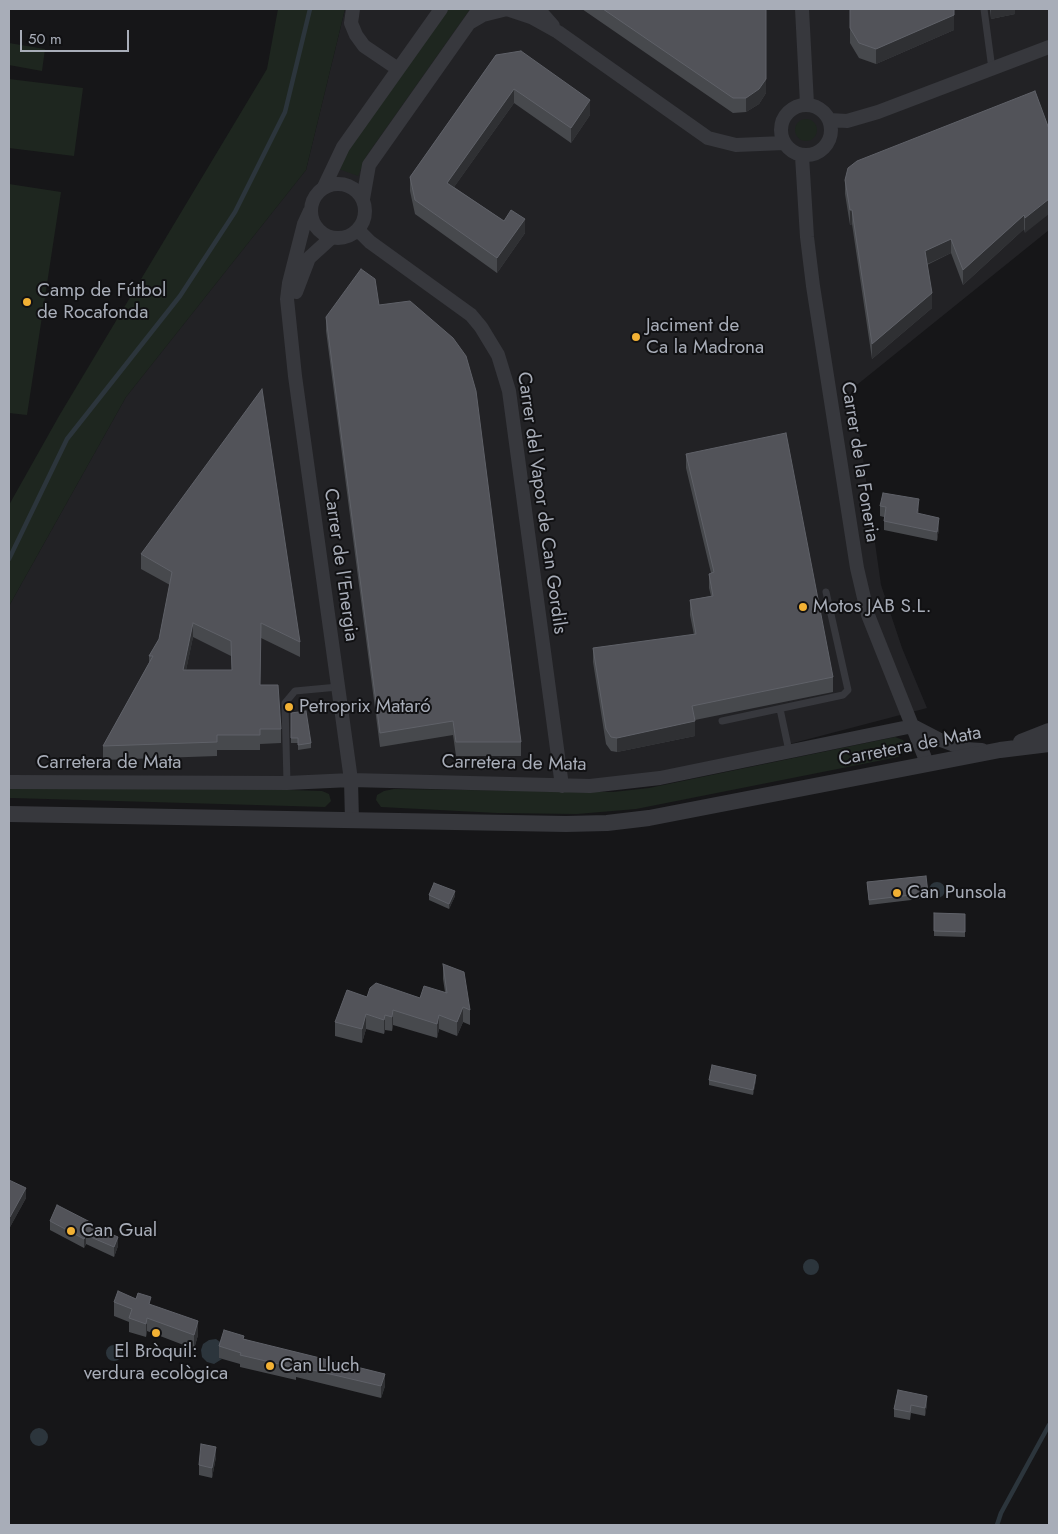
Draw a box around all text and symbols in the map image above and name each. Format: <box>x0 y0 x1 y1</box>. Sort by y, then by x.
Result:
scale bar <box>22 20 131 52</box>
text: 50 m <box>28 28 62 50</box>
place label: Camp de Fútbol de Rocafonda <box>37 280 166 324</box>
marker: Camp de Fútbol de Rocafonda <box>21 296 33 308</box>
place label: Jaciment de Ca la Madrona <box>646 315 764 359</box>
marker: Jaciment de Ca la Madrona <box>630 331 642 343</box>
street label: Carrer del Vapor de Can Gordils <box>511 371 571 635</box>
street label: Carrer de la Foneria <box>835 380 883 544</box>
street label: Carrer de l'Energia <box>318 487 362 643</box>
place label: Motos JAB S.L. <box>813 596 931 618</box>
marker: Motos JAB S.L. <box>797 601 809 613</box>
place label: Petroprix Mataró <box>299 696 431 718</box>
marker: Petroprix Mataró <box>283 701 295 713</box>
street label: Carretera de Mata <box>837 722 983 772</box>
street label: Carretera de Mata <box>441 751 587 777</box>
street label: Carretera de Mata <box>37 752 181 774</box>
place label: Can Punsola <box>907 882 1006 904</box>
marker: Can Punsola <box>891 887 903 899</box>
place label: Can Gual <box>81 1220 157 1242</box>
marker: Can Gual <box>65 1225 77 1237</box>
marker: El Bròquil: verdura ecològica <box>150 1327 162 1339</box>
place label: El Bròquil: verdura ecològica <box>84 1341 228 1385</box>
place label: Can Lluch <box>280 1355 360 1377</box>
marker: Can Lluch <box>264 1360 276 1372</box>

